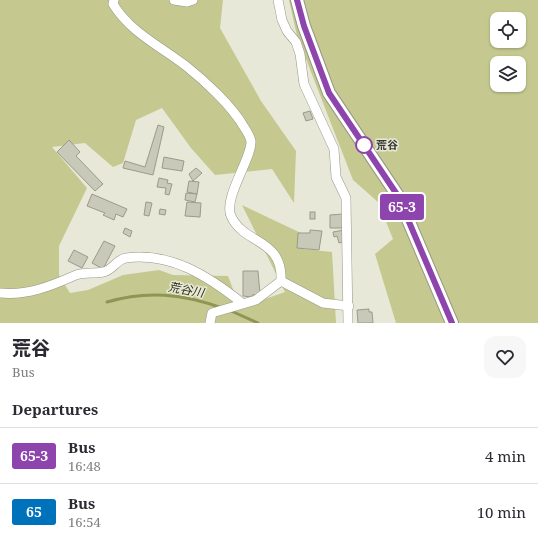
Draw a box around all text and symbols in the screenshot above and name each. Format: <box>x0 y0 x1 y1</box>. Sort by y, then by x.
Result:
map controls <box>490 12 526 92</box>
button: locate <box>490 12 526 48</box>
button: layers <box>490 56 526 92</box>
marker: 荒谷 <box>355 136 373 154</box>
place label: 荒谷 <box>376 137 398 152</box>
line badge: 65-3 <box>374 194 430 220</box>
text: 65-3 <box>388 197 416 216</box>
water label: 荒谷川 <box>167 278 207 301</box>
text: 荒谷 <box>12 335 50 361</box>
button: heart <box>484 336 526 378</box>
text: Bus <box>12 363 35 381</box>
text: Departures <box>12 399 98 419</box>
text: Bus <box>68 437 95 457</box>
text: 65-3 <box>20 446 48 465</box>
text: 4 min <box>485 446 526 466</box>
text: 16:48 <box>68 457 101 475</box>
text: Bus <box>68 493 95 513</box>
text: 65 <box>26 502 42 521</box>
text: 10 min <box>477 502 526 522</box>
text: 16:54 <box>68 513 101 531</box>

